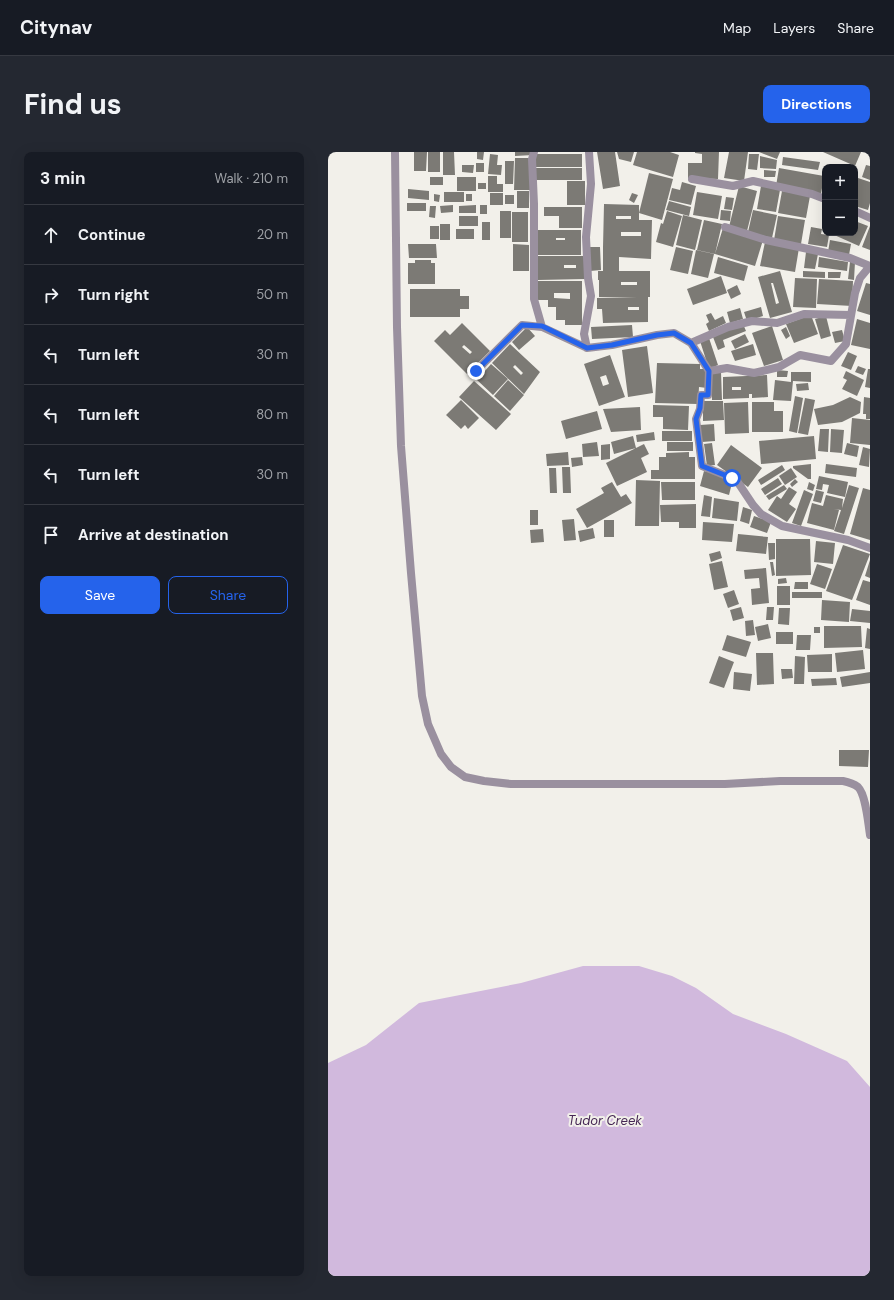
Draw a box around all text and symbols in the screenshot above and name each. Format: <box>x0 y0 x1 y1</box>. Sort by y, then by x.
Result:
text: Citynav <box>20 15 92 40</box>
text: Map <box>723 19 751 37</box>
text: Layers <box>773 19 815 37</box>
text: Share <box>837 19 874 37</box>
button: Directions <box>763 85 870 123</box>
text: Find us <box>24 86 122 123</box>
map controls <box>822 164 858 236</box>
button: + <box>822 164 858 200</box>
text: 3 min <box>40 167 85 189</box>
text: Walk · 210 m <box>215 170 288 187</box>
button: − <box>822 200 858 236</box>
icon: ahead <box>40 224 62 246</box>
text: Continue <box>78 225 146 245</box>
text: 20 m <box>257 226 288 243</box>
icon: right <box>40 284 62 306</box>
text: Turn right <box>78 285 149 305</box>
text: 50 m <box>256 286 288 303</box>
icon: left <box>40 344 62 366</box>
text: Turn left <box>78 345 139 365</box>
text: 30 m <box>256 346 288 363</box>
route end <box>467 362 485 380</box>
icon: left <box>40 404 62 426</box>
text: Turn left <box>78 405 139 425</box>
text: 80 m <box>256 406 288 423</box>
icon: left <box>40 464 62 486</box>
text: Turn left <box>78 465 139 485</box>
text: 30 m <box>256 466 288 483</box>
route start <box>723 469 741 487</box>
icon: arrive <box>40 524 62 546</box>
text: Arrive at destination <box>78 525 229 545</box>
button: Save <box>40 576 160 614</box>
button: Share <box>168 576 288 614</box>
water label: Tudor Creek <box>568 1112 642 1129</box>

